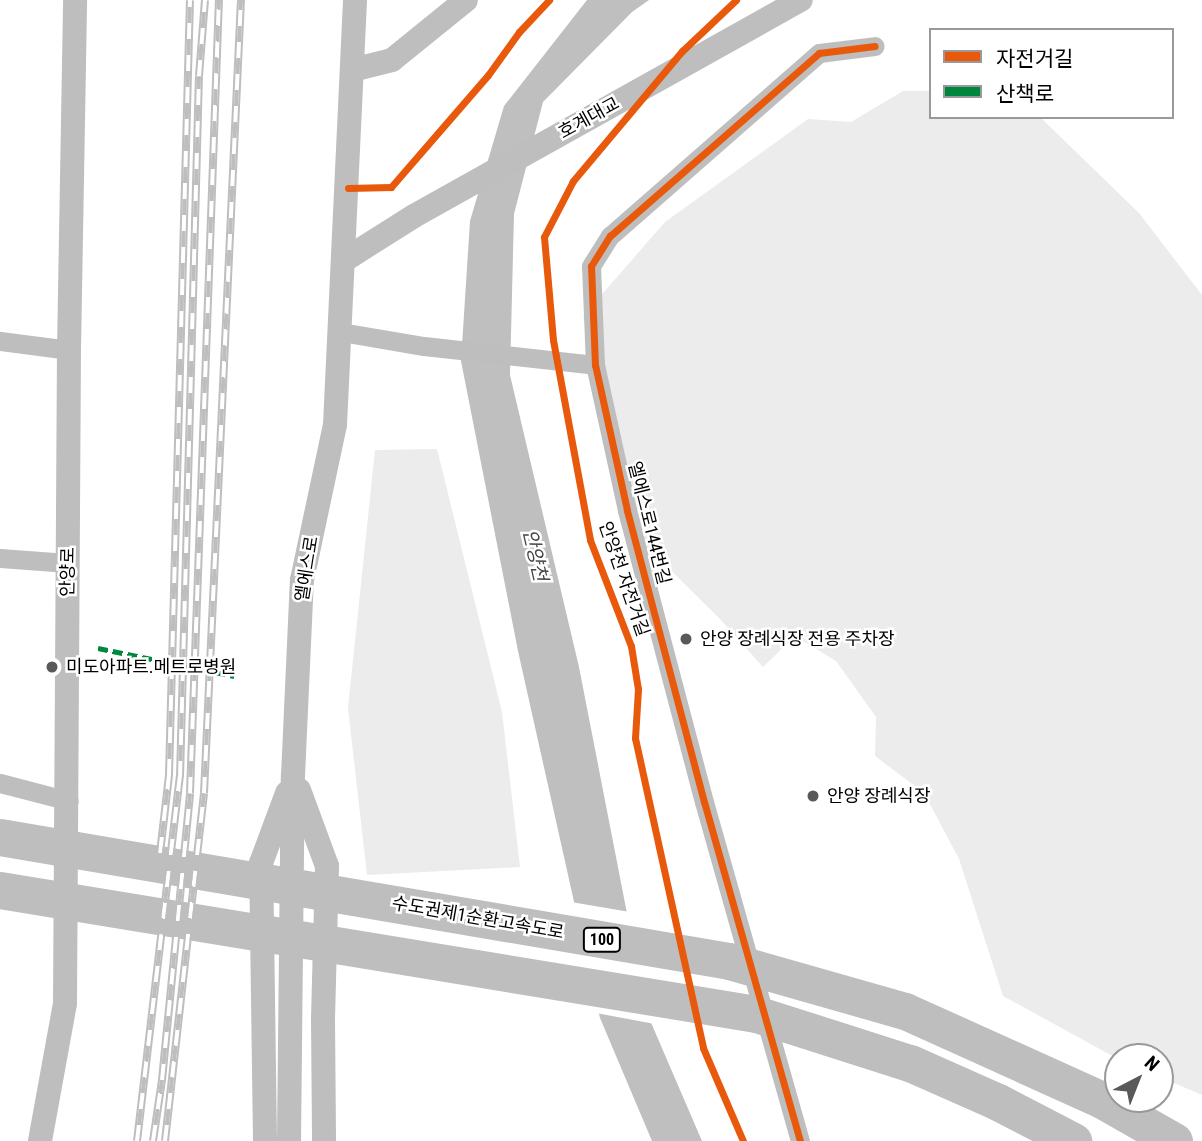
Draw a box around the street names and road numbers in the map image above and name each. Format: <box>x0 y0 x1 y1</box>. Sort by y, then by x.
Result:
street label: 호계대교 <box>555 92 623 144</box>
street label: 엘에스로144번길 <box>623 459 675 587</box>
street label: 안양천 자전거길 <box>594 519 654 639</box>
street label: 엘에스로 <box>291 535 323 603</box>
street label: 안양로 <box>57 547 79 597</box>
street label: 수도권제1순환고속도로 <box>390 892 566 944</box>
road number: 100 <box>583 928 621 952</box>

